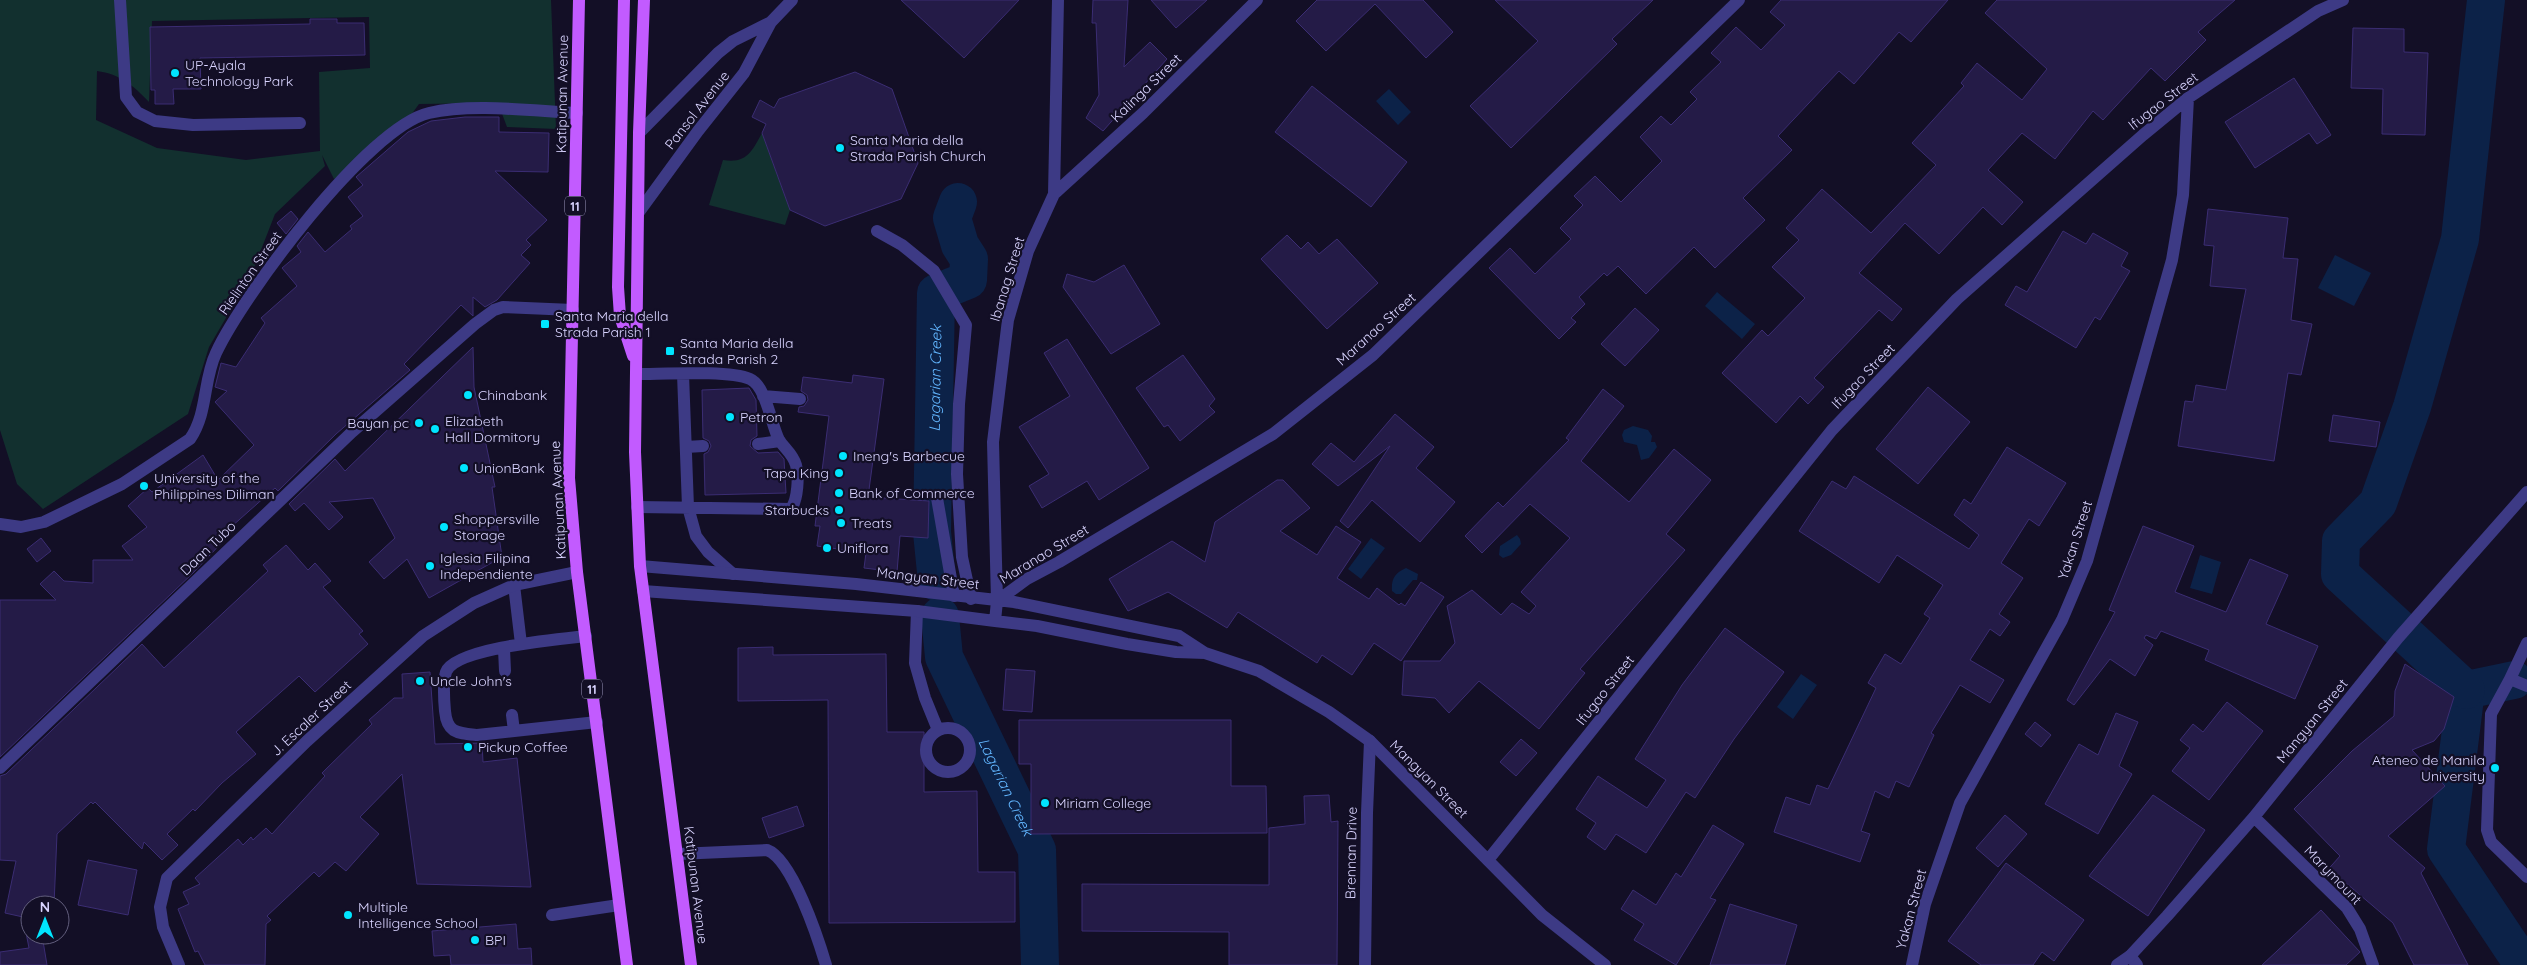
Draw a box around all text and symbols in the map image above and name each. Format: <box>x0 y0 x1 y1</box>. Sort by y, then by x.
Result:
street label: Katipunan Avenue <box>552 35 572 153</box>
street label: Kalinga Street <box>1107 50 1185 126</box>
place label: UP-Ayala Technology Park <box>185 56 293 90</box>
marker: UP-Ayala Technology Park <box>169 67 181 79</box>
street label: Pansol Avenue <box>661 67 733 153</box>
street label: Ifugao Street <box>2124 68 2202 134</box>
place label: Santa Maria della Strada Parish Church <box>850 131 986 165</box>
marker: Santa Maria della Strada Parish Church <box>834 142 846 154</box>
road number: 11 <box>565 197 585 216</box>
street label: Rielinton Street <box>215 228 286 318</box>
street label: Ibanag Street <box>986 234 1029 324</box>
street label: Maranao Street <box>1332 288 1420 369</box>
place label: Santa Maria della Strada Parish 1 <box>555 307 669 341</box>
marker: Santa Maria della Strada Parish 1 <box>539 318 551 330</box>
water label: Lagarian Creek <box>924 323 945 432</box>
place label: Santa Maria della Strada Parish 2 <box>680 334 794 368</box>
street label: Ifugao Street <box>1827 339 1899 412</box>
marker: Santa Maria della Strada Parish 2 <box>664 345 676 357</box>
place label: Chinabank <box>478 386 547 404</box>
marker: Chinabank <box>462 389 474 401</box>
place label: Petron <box>740 408 783 426</box>
marker: Petron <box>724 411 736 423</box>
place label: Elizabeth Hall Dormitory <box>445 412 540 446</box>
place label: Bayan pc <box>347 414 409 432</box>
marker: Bayan pc <box>413 417 425 429</box>
marker: Elizabeth Hall Dormitory <box>429 423 441 435</box>
street label: Katipunan Avenue <box>546 440 570 560</box>
place label: Ineng's Barbecue <box>853 447 965 465</box>
marker: Ineng's Barbecue <box>837 450 849 462</box>
place label: UnionBank <box>474 459 545 477</box>
marker: UnionBank <box>458 462 470 474</box>
place label: Tapa King <box>763 464 829 482</box>
marker: Tapa King <box>833 467 845 479</box>
place label: University of the Philippines Diliman <box>154 469 274 503</box>
marker: University of the Philippines Diliman <box>138 480 150 492</box>
place label: Bank of Commerce <box>849 484 975 502</box>
marker: Bank of Commerce <box>833 487 845 499</box>
street label: Yakan Street <box>2054 498 2096 582</box>
place label: Starbucks <box>765 501 829 519</box>
marker: Starbucks <box>833 504 845 516</box>
place label: Shoppersville Storage <box>454 510 540 544</box>
place label: Treats <box>851 514 892 532</box>
street label: Daan Tubo <box>176 517 240 579</box>
marker: Treats <box>835 517 847 529</box>
street label: Maranao Street <box>996 520 1092 588</box>
marker: Shoppersville Storage <box>438 521 450 533</box>
place label: Uniflora <box>837 539 888 557</box>
marker: Uniflora <box>821 542 833 554</box>
place label: Iglesia Filipina Independiente <box>440 549 533 583</box>
marker: Iglesia Filipina Independiente <box>424 560 436 572</box>
street label: Mangyan Street <box>876 563 981 593</box>
street label: Ifugao Street <box>1572 651 1638 729</box>
place label: Uncle John's <box>430 672 512 690</box>
marker: Uncle John's <box>414 675 426 687</box>
street label: Mangyan Street <box>2272 675 2352 767</box>
street label: J. Escaler Street <box>267 676 355 760</box>
road number: 11 <box>582 680 602 699</box>
water label: Lagarian Creek <box>975 734 1039 840</box>
street label: Mangyan Street <box>1386 736 1472 822</box>
place label: Pickup Coffee <box>478 738 568 756</box>
marker: Pickup Coffee <box>462 741 474 753</box>
place label: Ateneo de Manila University <box>2372 751 2485 785</box>
marker: Ateneo de Manila University <box>2489 762 2501 774</box>
place label: Miriam College <box>1055 794 1151 812</box>
marker: Miriam College <box>1039 797 1051 809</box>
street label: Brennan Drive <box>1341 807 1361 899</box>
street label: Katipunan Avenue <box>680 825 712 945</box>
street label: Marymount <box>2300 842 2366 909</box>
street label: Yakan Street <box>1892 867 1930 951</box>
north arrow <box>20 895 70 945</box>
text: N <box>40 898 50 916</box>
place label: Multiple Intelligence School <box>358 898 478 932</box>
marker: Multiple Intelligence School <box>342 909 354 921</box>
place label: BPI <box>485 931 506 949</box>
marker: BPI <box>469 934 481 946</box>

